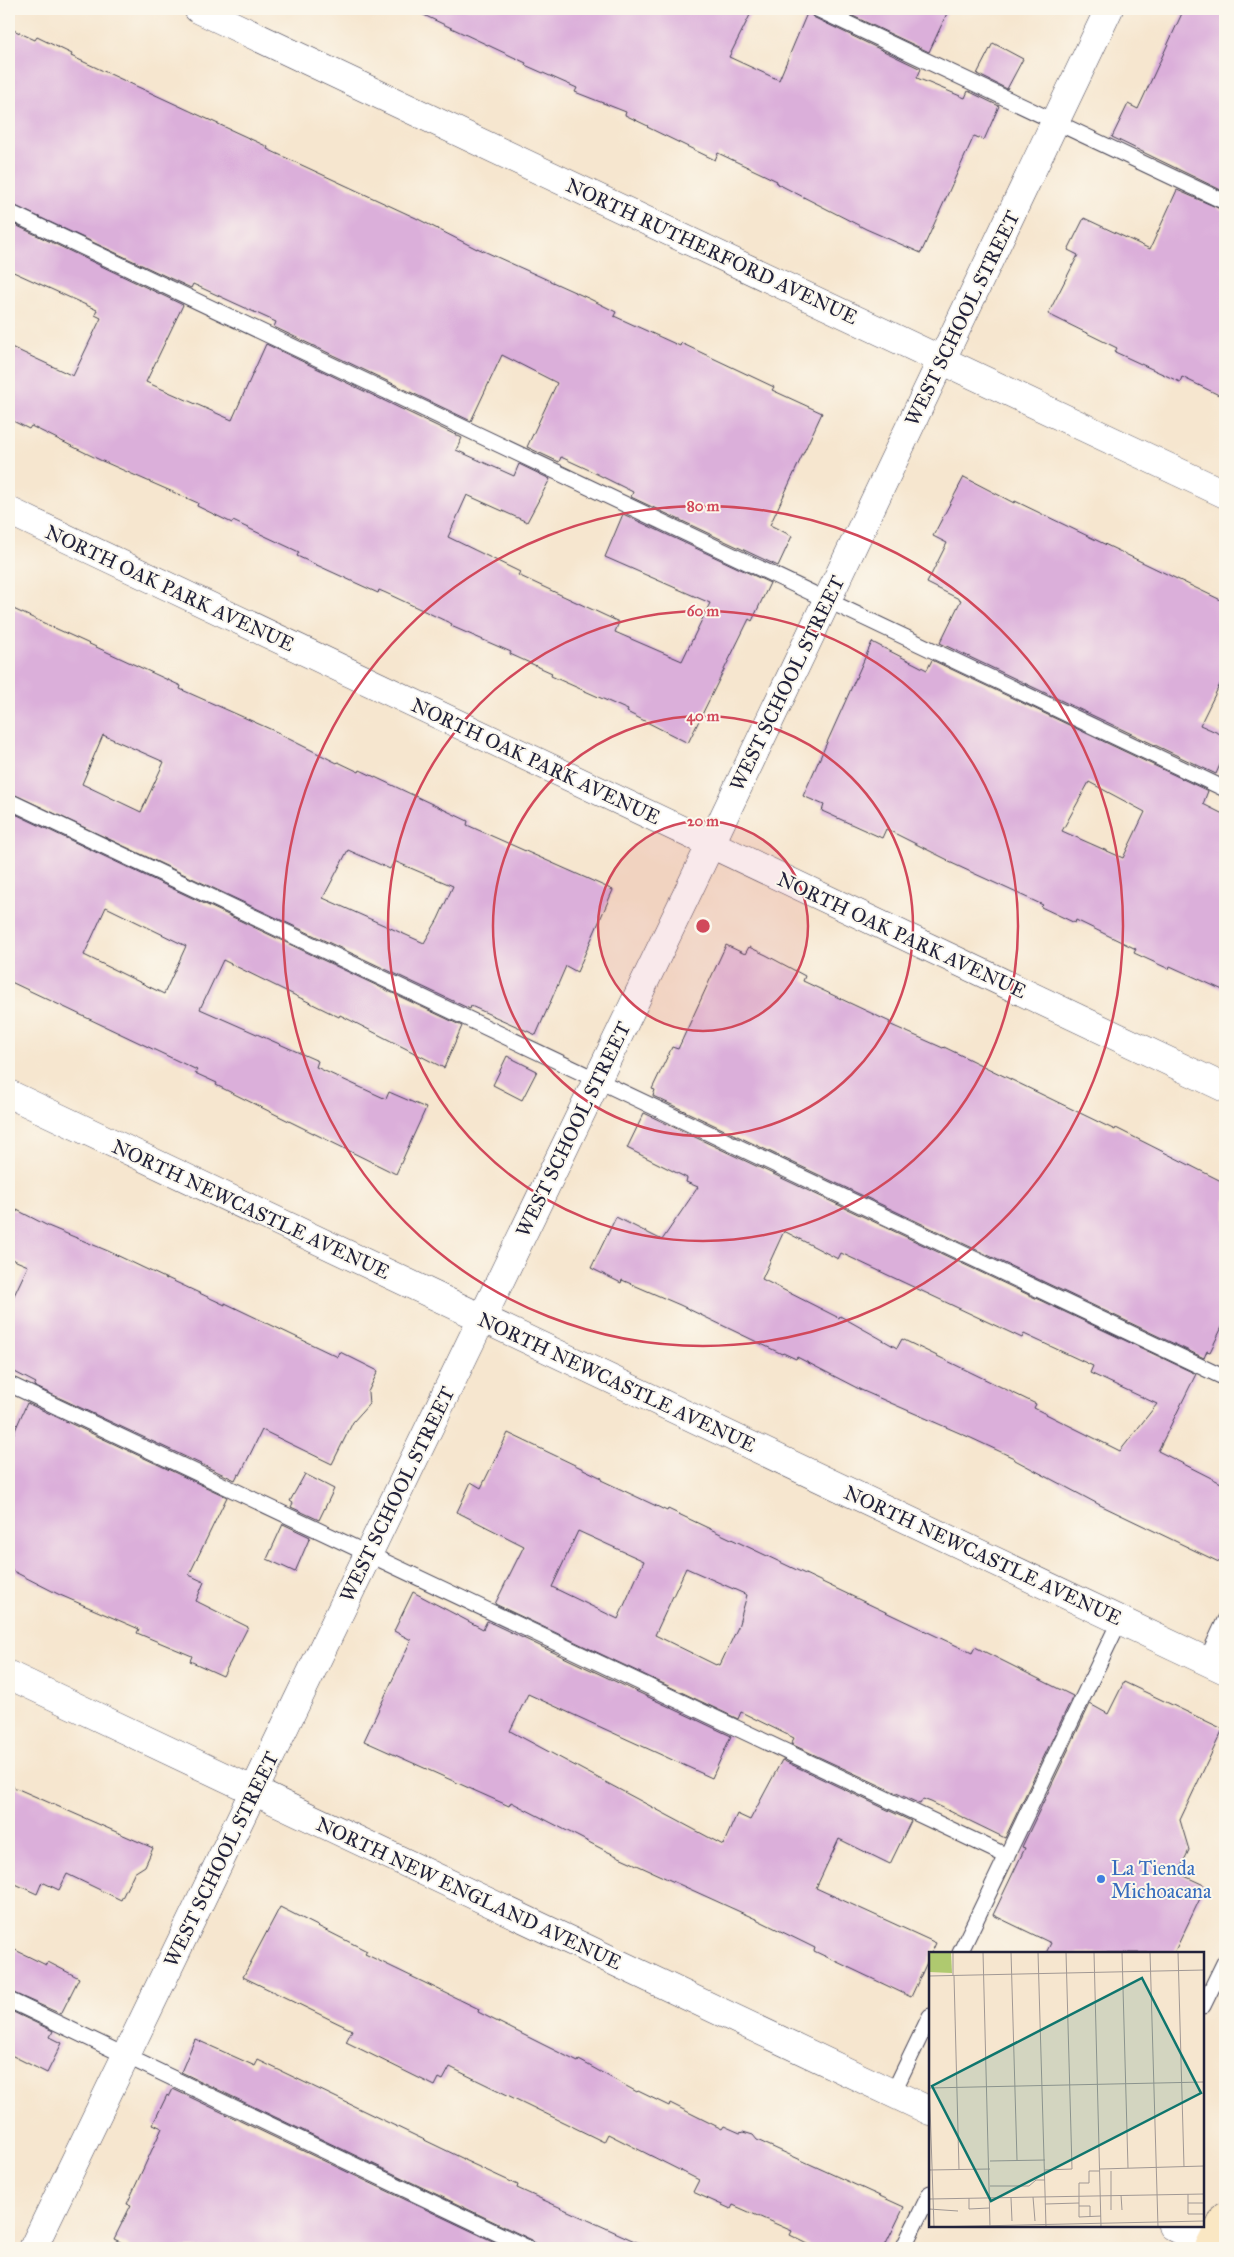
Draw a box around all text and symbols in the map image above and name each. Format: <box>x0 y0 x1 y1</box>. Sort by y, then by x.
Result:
street label: NORTH RUTHERFORD AVENUE <box>562 173 862 329</box>
street label: WEST SCHOOL STREET <box>899 206 1025 429</box>
text: 80 m <box>687 497 720 515</box>
street label: NORTH OAK PARK AVENUE <box>42 520 298 656</box>
street label: WEST SCHOOL STREET <box>724 571 850 794</box>
text: 60 m <box>687 602 720 620</box>
street label: NORTH OAK PARK AVENUE <box>408 693 664 829</box>
text: 40 m <box>687 707 720 726</box>
text: 20 m <box>687 812 719 830</box>
street label: NORTH OAK PARK AVENUE <box>774 867 1030 1003</box>
centre of rings <box>694 917 712 935</box>
street label: WEST SCHOOL STREET <box>510 1017 636 1240</box>
street label: NORTH NEWCASTLE AVENUE <box>108 1134 394 1284</box>
street label: NORTH NEWCASTLE AVENUE <box>474 1307 760 1457</box>
street label: WEST SCHOOL STREET <box>334 1382 460 1605</box>
street label: NORTH NEWCASTLE AVENUE <box>840 1480 1126 1630</box>
street label: WEST SCHOOL STREET <box>158 1747 284 1970</box>
street label: NORTH NEW ENGLAND AVENUE <box>313 1812 625 1974</box>
place label: La Tienda Michoacana <box>1111 1856 1212 1903</box>
marker: La Tienda Michoacana <box>1095 1873 1107 1885</box>
inset map <box>929 1952 1204 2227</box>

